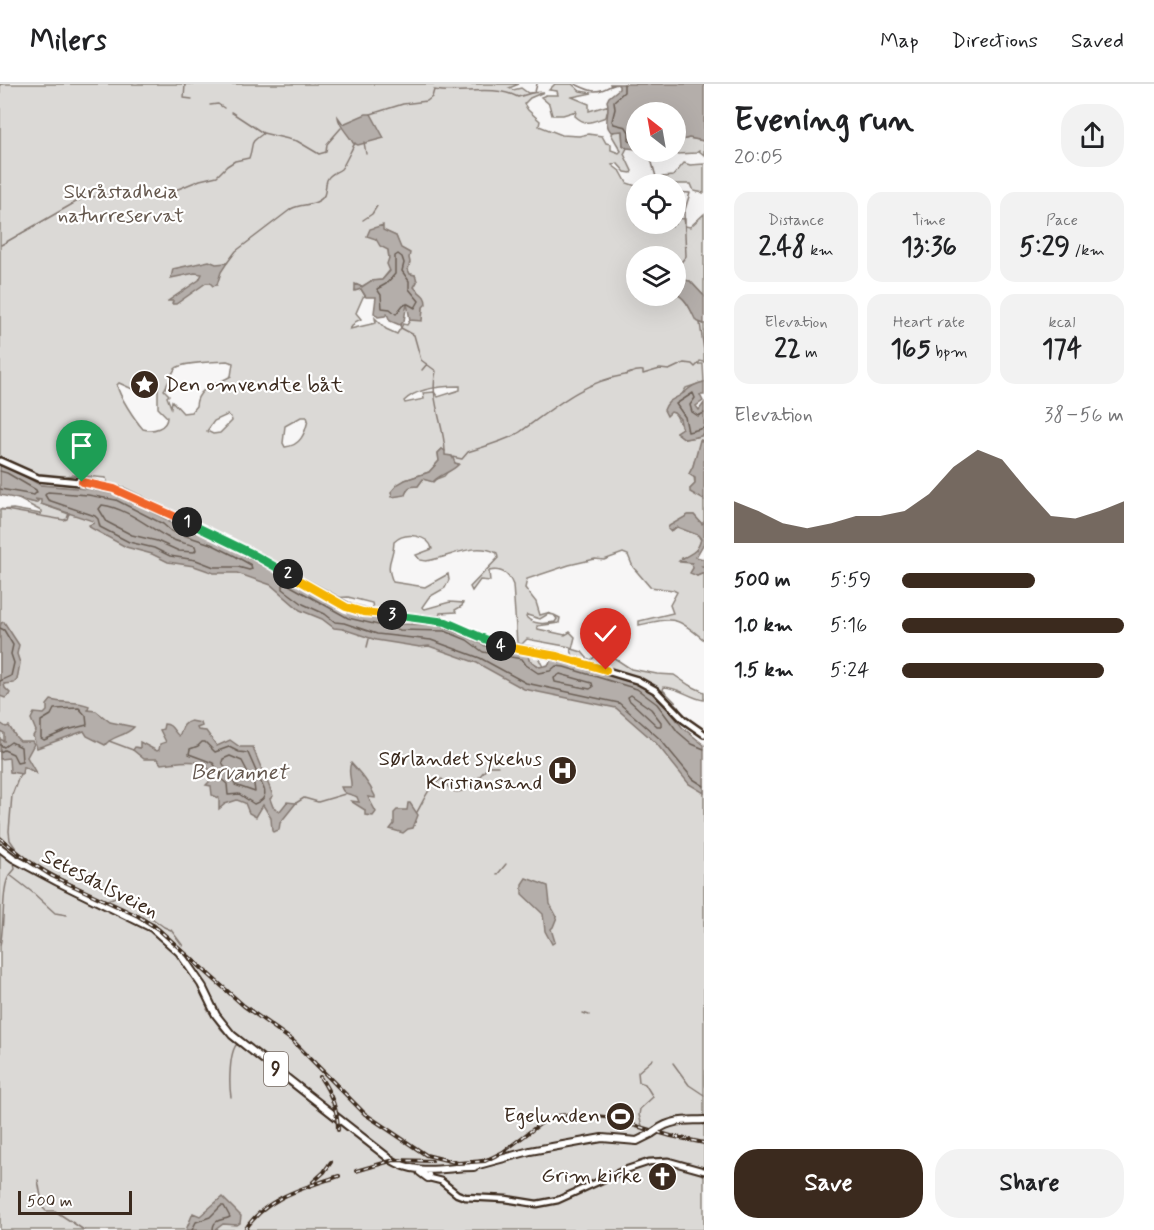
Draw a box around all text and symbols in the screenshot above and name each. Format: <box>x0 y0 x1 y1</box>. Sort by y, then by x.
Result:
text: Milers <box>30 23 107 60</box>
text: Map <box>880 27 919 55</box>
text: Directions <box>952 27 1038 55</box>
text: Saved <box>1071 27 1124 55</box>
text: Evening run <box>734 99 914 143</box>
north arrow <box>626 102 686 162</box>
map controls <box>626 102 686 306</box>
button: share <box>1061 104 1124 167</box>
text: 20:05 <box>734 144 782 171</box>
button: locate <box>626 174 686 234</box>
park label: Skråstadheia naturreservat <box>58 178 184 230</box>
text: Distance <box>768 210 824 231</box>
text: Time <box>912 210 946 231</box>
text: Pace <box>1046 210 1078 231</box>
text: 2.48 <box>758 231 806 265</box>
text: 13:36 <box>901 231 957 265</box>
text: 5:29 <box>1019 231 1070 265</box>
text: km <box>806 240 834 261</box>
text: /km <box>1070 240 1105 261</box>
button: layers <box>626 246 686 306</box>
text: Elevation <box>765 312 828 333</box>
text: Heart rate <box>893 312 965 333</box>
text: kcal <box>1049 312 1075 333</box>
text: 22 <box>774 333 801 367</box>
text: 165 <box>890 333 931 367</box>
text: 174 <box>1042 333 1082 367</box>
text: m <box>801 342 818 363</box>
text: bpm <box>931 342 968 363</box>
place icon: Den omvendte båt <box>128 369 160 401</box>
place label: Den omvendte båt <box>165 371 344 399</box>
text: Elevation <box>734 402 813 429</box>
text: 38–56 m <box>1044 402 1124 429</box>
pin <box>56 420 107 482</box>
icon: arrive <box>65 429 98 462</box>
pin: 1 <box>172 507 202 537</box>
text: 1 <box>183 511 191 532</box>
pin: 2 <box>273 559 303 589</box>
text: 2 <box>284 563 292 584</box>
text: 500 m <box>734 567 791 594</box>
text: 5:59 <box>830 567 871 594</box>
pin: 3 <box>377 600 407 630</box>
text: 3 <box>388 604 396 625</box>
pin <box>580 608 631 670</box>
text: 1.0 km <box>734 612 793 639</box>
text: 5:16 <box>830 612 867 639</box>
icon: check <box>589 617 622 650</box>
pin: 4 <box>486 631 516 661</box>
text: 4 <box>496 635 506 656</box>
text: 1.5 km <box>734 657 794 684</box>
text: 5:24 <box>830 657 869 684</box>
place label: Sørlandet sykehus Kristiansand <box>379 745 542 797</box>
hospital icon: Sørlandet sykehus Kristiansand <box>547 755 579 787</box>
water label: Bervannet <box>190 759 290 787</box>
street label: Setesdalsveien <box>37 842 163 926</box>
road number: 9 <box>264 1052 288 1086</box>
sports icon: Egelunden <box>605 1100 637 1132</box>
place label: Egelunden <box>504 1102 600 1130</box>
button: Save <box>734 1149 923 1218</box>
button: Share <box>935 1149 1124 1218</box>
church icon: Grim kirke <box>647 1160 679 1192</box>
place label: Grim kirke <box>541 1162 642 1190</box>
scale bar <box>18 1188 132 1216</box>
text: 500 m <box>27 1191 72 1212</box>

